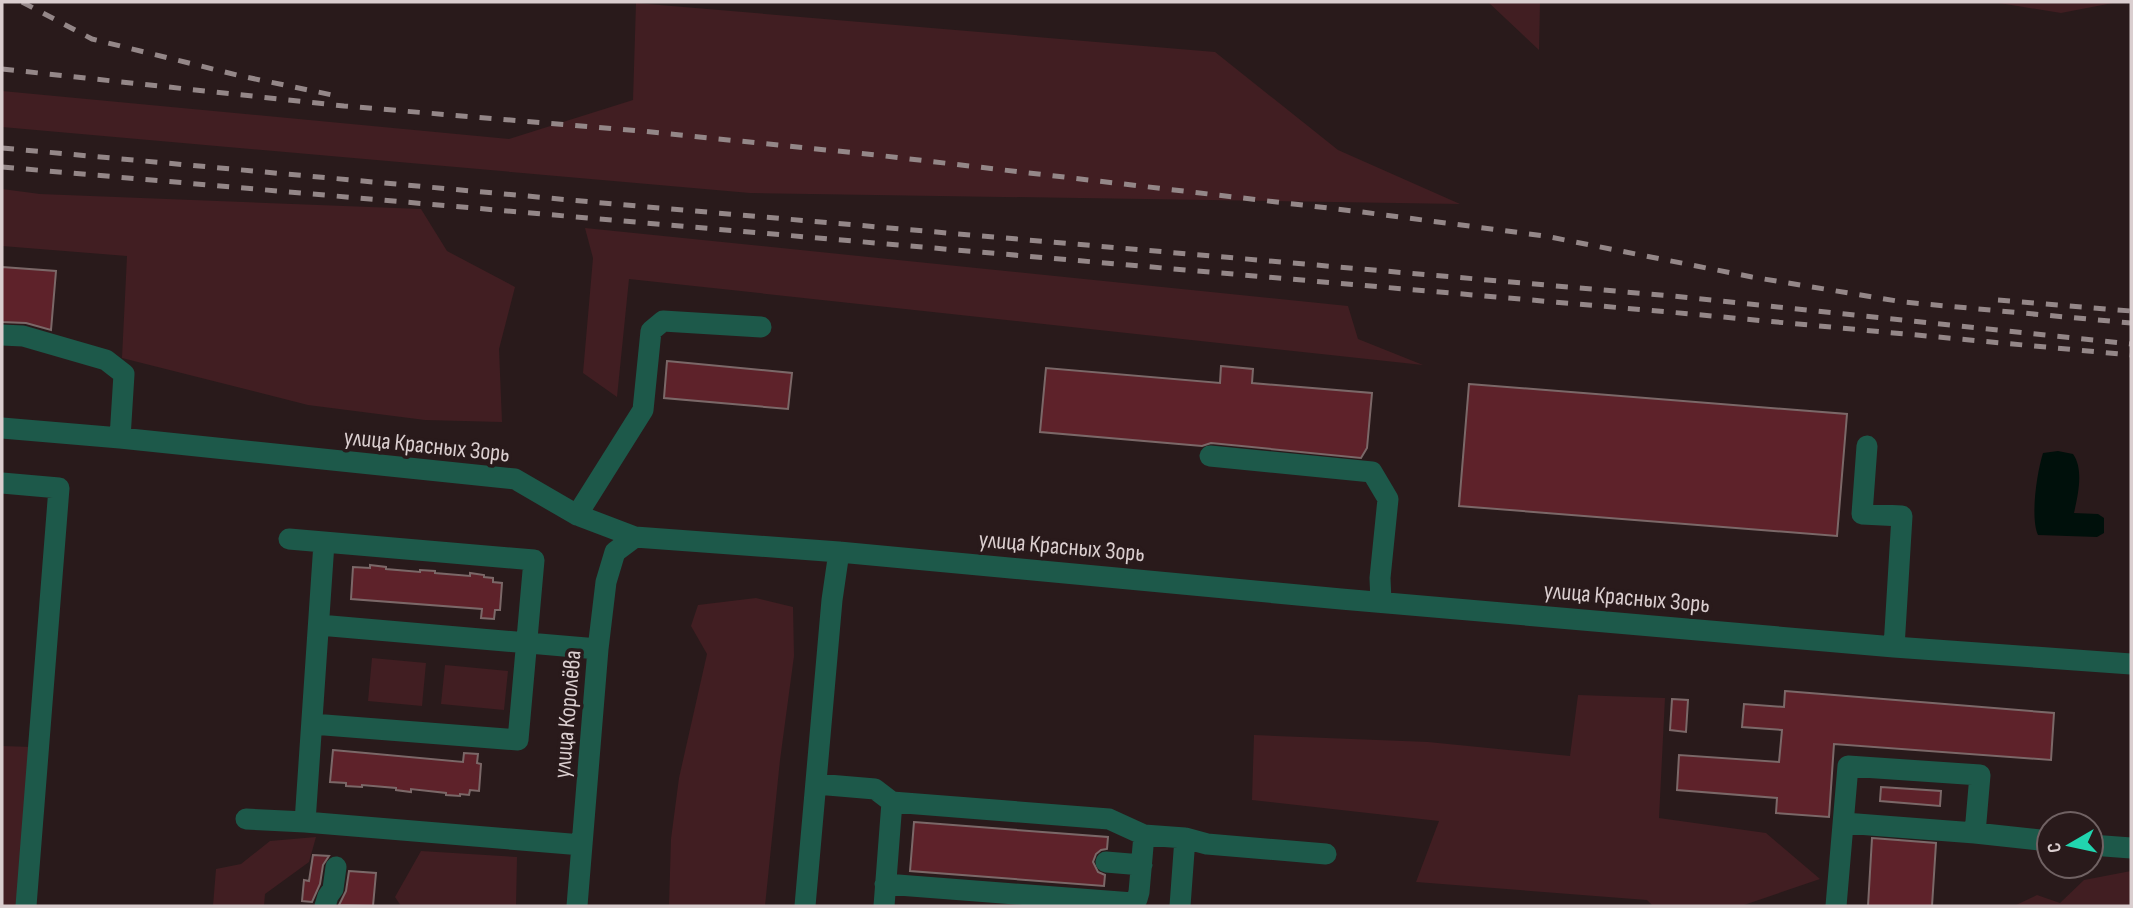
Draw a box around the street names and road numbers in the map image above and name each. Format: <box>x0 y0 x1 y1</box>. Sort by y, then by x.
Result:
street label: улица Красных Зорь <box>343 422 511 469</box>
street label: улица Красных Зорь <box>978 525 1146 568</box>
street label: улица Красных Зорь <box>1543 576 1711 619</box>
street label: улица Королёва <box>547 649 588 779</box>

